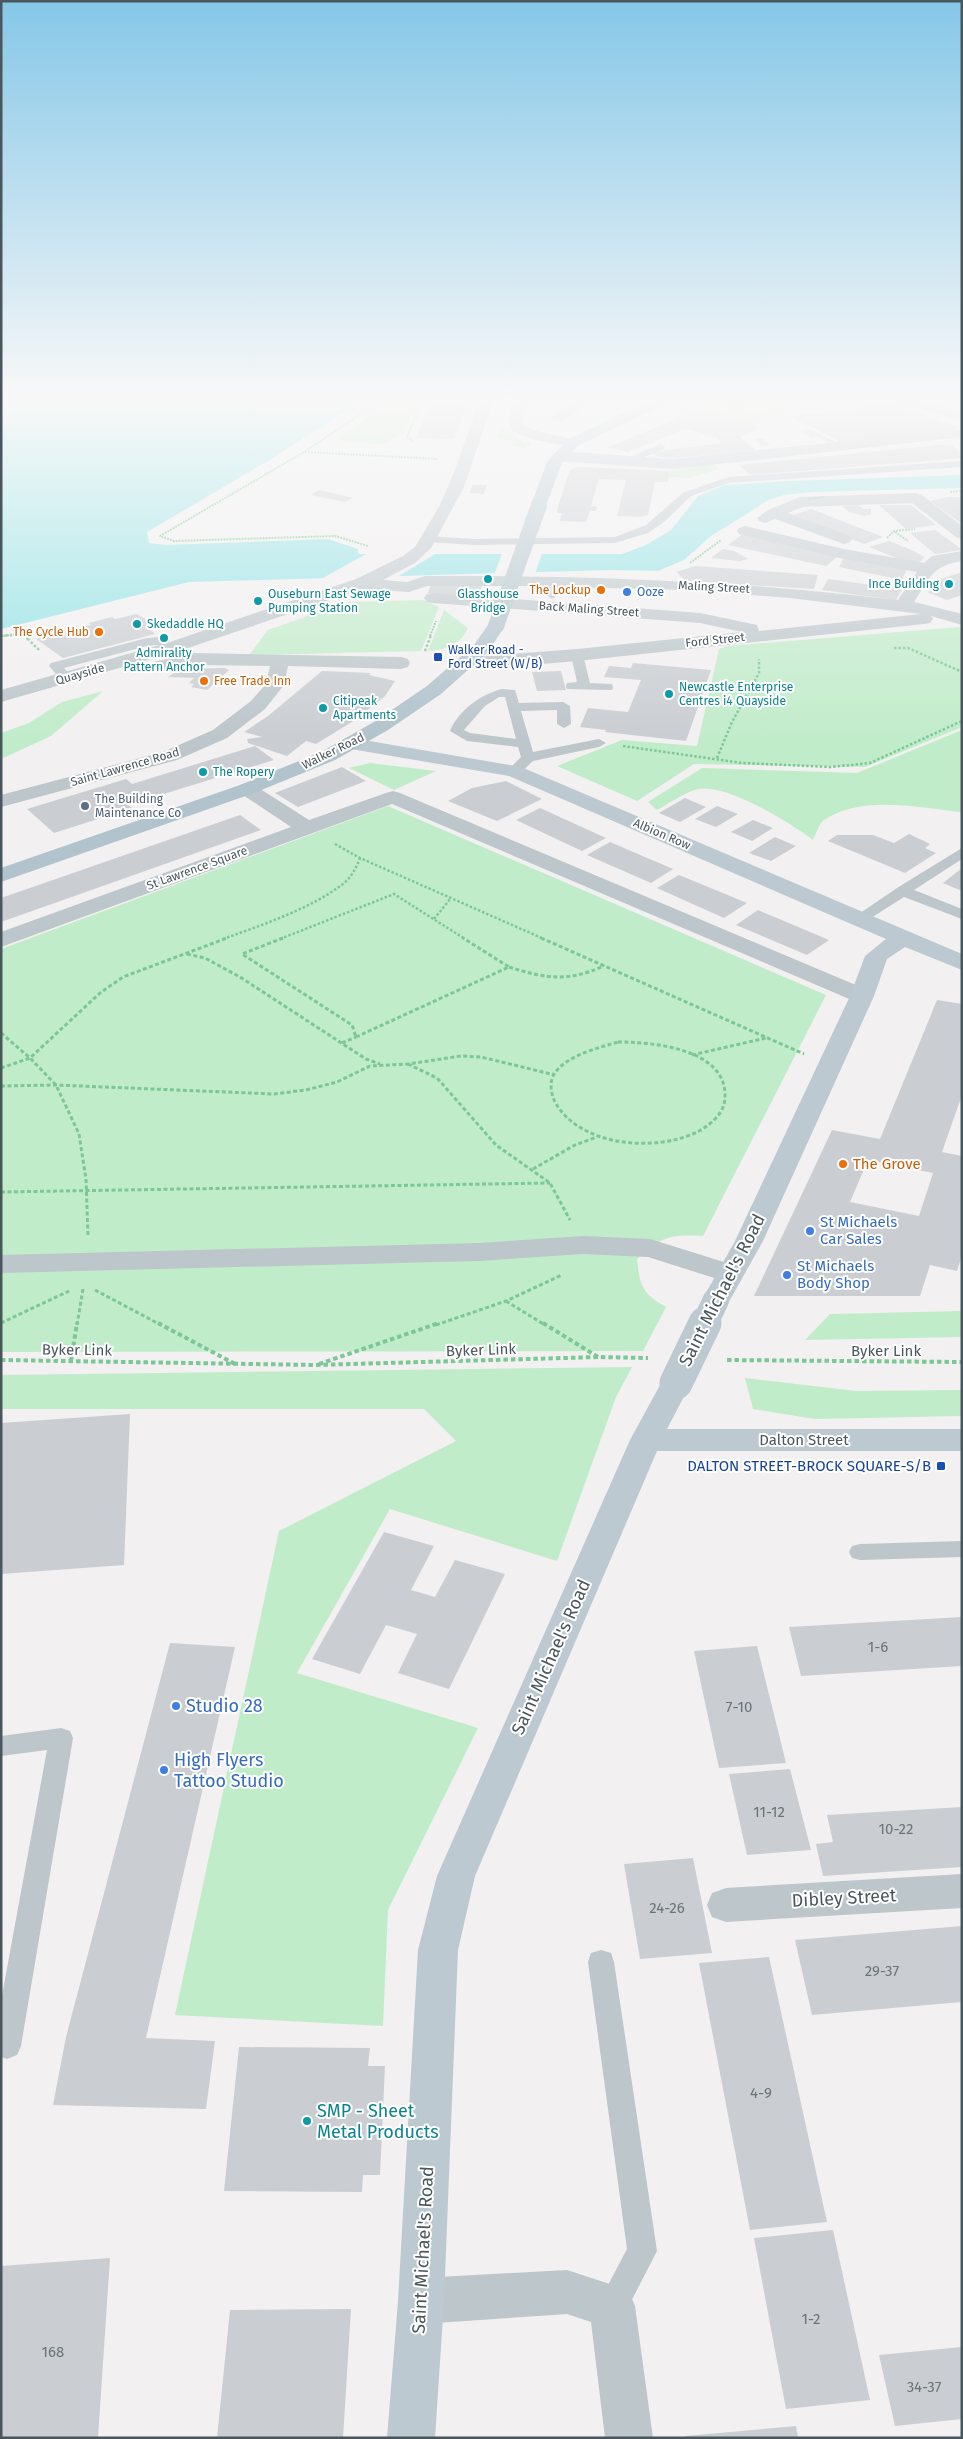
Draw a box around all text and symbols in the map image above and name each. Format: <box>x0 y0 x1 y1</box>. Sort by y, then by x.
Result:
marker: Glasshouse Bridge <box>482 573 494 585</box>
place label: Ince Building <box>868 577 940 591</box>
street label: Maling Street <box>678 578 751 596</box>
marker: Ince Building <box>943 578 955 590</box>
place label: The Lockup <box>529 583 591 597</box>
marker: The Lockup <box>595 584 607 596</box>
place label: Ooze <box>637 585 664 599</box>
marker: Ooze <box>621 586 633 598</box>
place label: Ouseburn East Sewage Pumping Station <box>268 587 391 615</box>
place label: Glasshouse Bridge <box>457 587 519 615</box>
marker: Ouseburn East Sewage Pumping Station <box>252 595 264 607</box>
street label: Back Maling Street <box>538 599 640 620</box>
place label: Skedaddle HQ <box>147 617 224 631</box>
marker: Skedaddle HQ <box>131 618 143 630</box>
place label: The Cycle Hub <box>13 625 89 639</box>
marker: The Cycle Hub <box>93 626 105 638</box>
street label: Ford Street <box>685 630 746 650</box>
marker: Admirality Pattern Anchor <box>158 632 170 644</box>
place label: Walker Road - Ford Street (W/B) <box>448 643 542 671</box>
place label: Admirality Pattern Anchor <box>123 646 205 674</box>
marker: Walker Road - Ford Street (W/B) <box>432 651 444 663</box>
street label: Quayside <box>54 660 106 688</box>
place label: Free Trade Inn <box>214 674 291 688</box>
marker: Free Trade Inn <box>198 675 210 687</box>
place label: Newcastle Enterprise Centres i4 Quayside <box>679 680 793 708</box>
marker: Newcastle Enterprise Centres i4 Quayside <box>663 688 675 700</box>
place label: Citipeak Apartments <box>333 694 397 722</box>
marker: Citipeak Apartments <box>317 702 329 714</box>
street label: Walker Road <box>300 730 366 772</box>
street label: Saint Lawrence Road <box>69 745 181 789</box>
place label: The Ropery <box>213 765 274 779</box>
marker: The Ropery <box>197 766 209 778</box>
place label: The Building Maintenance Co <box>95 792 181 820</box>
marker: The Building Maintenance Co <box>79 800 91 812</box>
street label: Albion Row <box>631 816 693 852</box>
street label: St Lawrence Square <box>145 843 249 893</box>
place label: The Grove <box>853 1155 921 1173</box>
marker: The Grove <box>837 1158 849 1170</box>
street label: Saint Michael's Road <box>674 1210 770 1370</box>
place label: St Michaels Car Sales <box>820 1213 897 1248</box>
marker: St Michaels Car Sales <box>804 1225 816 1237</box>
place label: St Michaels Body Shop <box>797 1257 874 1292</box>
marker: St Michaels Body Shop <box>781 1269 793 1281</box>
street label: Byker Link <box>42 1340 113 1360</box>
street label: Byker Link <box>446 1340 517 1360</box>
street label: Byker Link <box>851 1342 921 1360</box>
street label: Dalton Street <box>759 1431 849 1449</box>
place label: DALTON STREET-BROCK SQUARE-S/B <box>687 1457 931 1475</box>
marker: DALTON STREET-BROCK SQUARE-S/B <box>935 1460 947 1472</box>
street label: Saint Michael's Road <box>507 1576 595 1738</box>
house number: 1-6 <box>868 1638 888 1656</box>
place label: Studio 28 <box>186 1695 263 1717</box>
house number: 7-10 <box>726 1698 752 1716</box>
marker: Studio 28 <box>170 1700 182 1712</box>
place label: High Flyers Tattoo Studio <box>174 1749 284 1792</box>
marker: High Flyers Tattoo Studio <box>158 1764 170 1776</box>
house number: 11-12 <box>753 1803 785 1821</box>
house number: 10-22 <box>879 1820 913 1838</box>
street label: Dibley Street <box>791 1884 897 1912</box>
house number: 24-26 <box>649 1899 685 1917</box>
house number: 29-37 <box>865 1962 900 1980</box>
house number: 4-9 <box>750 2084 772 2102</box>
place label: SMP - Sheet Metal Products <box>317 2100 439 2143</box>
marker: SMP - Sheet Metal Products <box>301 2115 313 2127</box>
street label: Saint Michael's Road <box>408 2166 438 2334</box>
house number: 1-2 <box>801 2310 821 2328</box>
house number: 168 <box>42 2343 64 2361</box>
house number: 34-37 <box>907 2378 942 2396</box>

